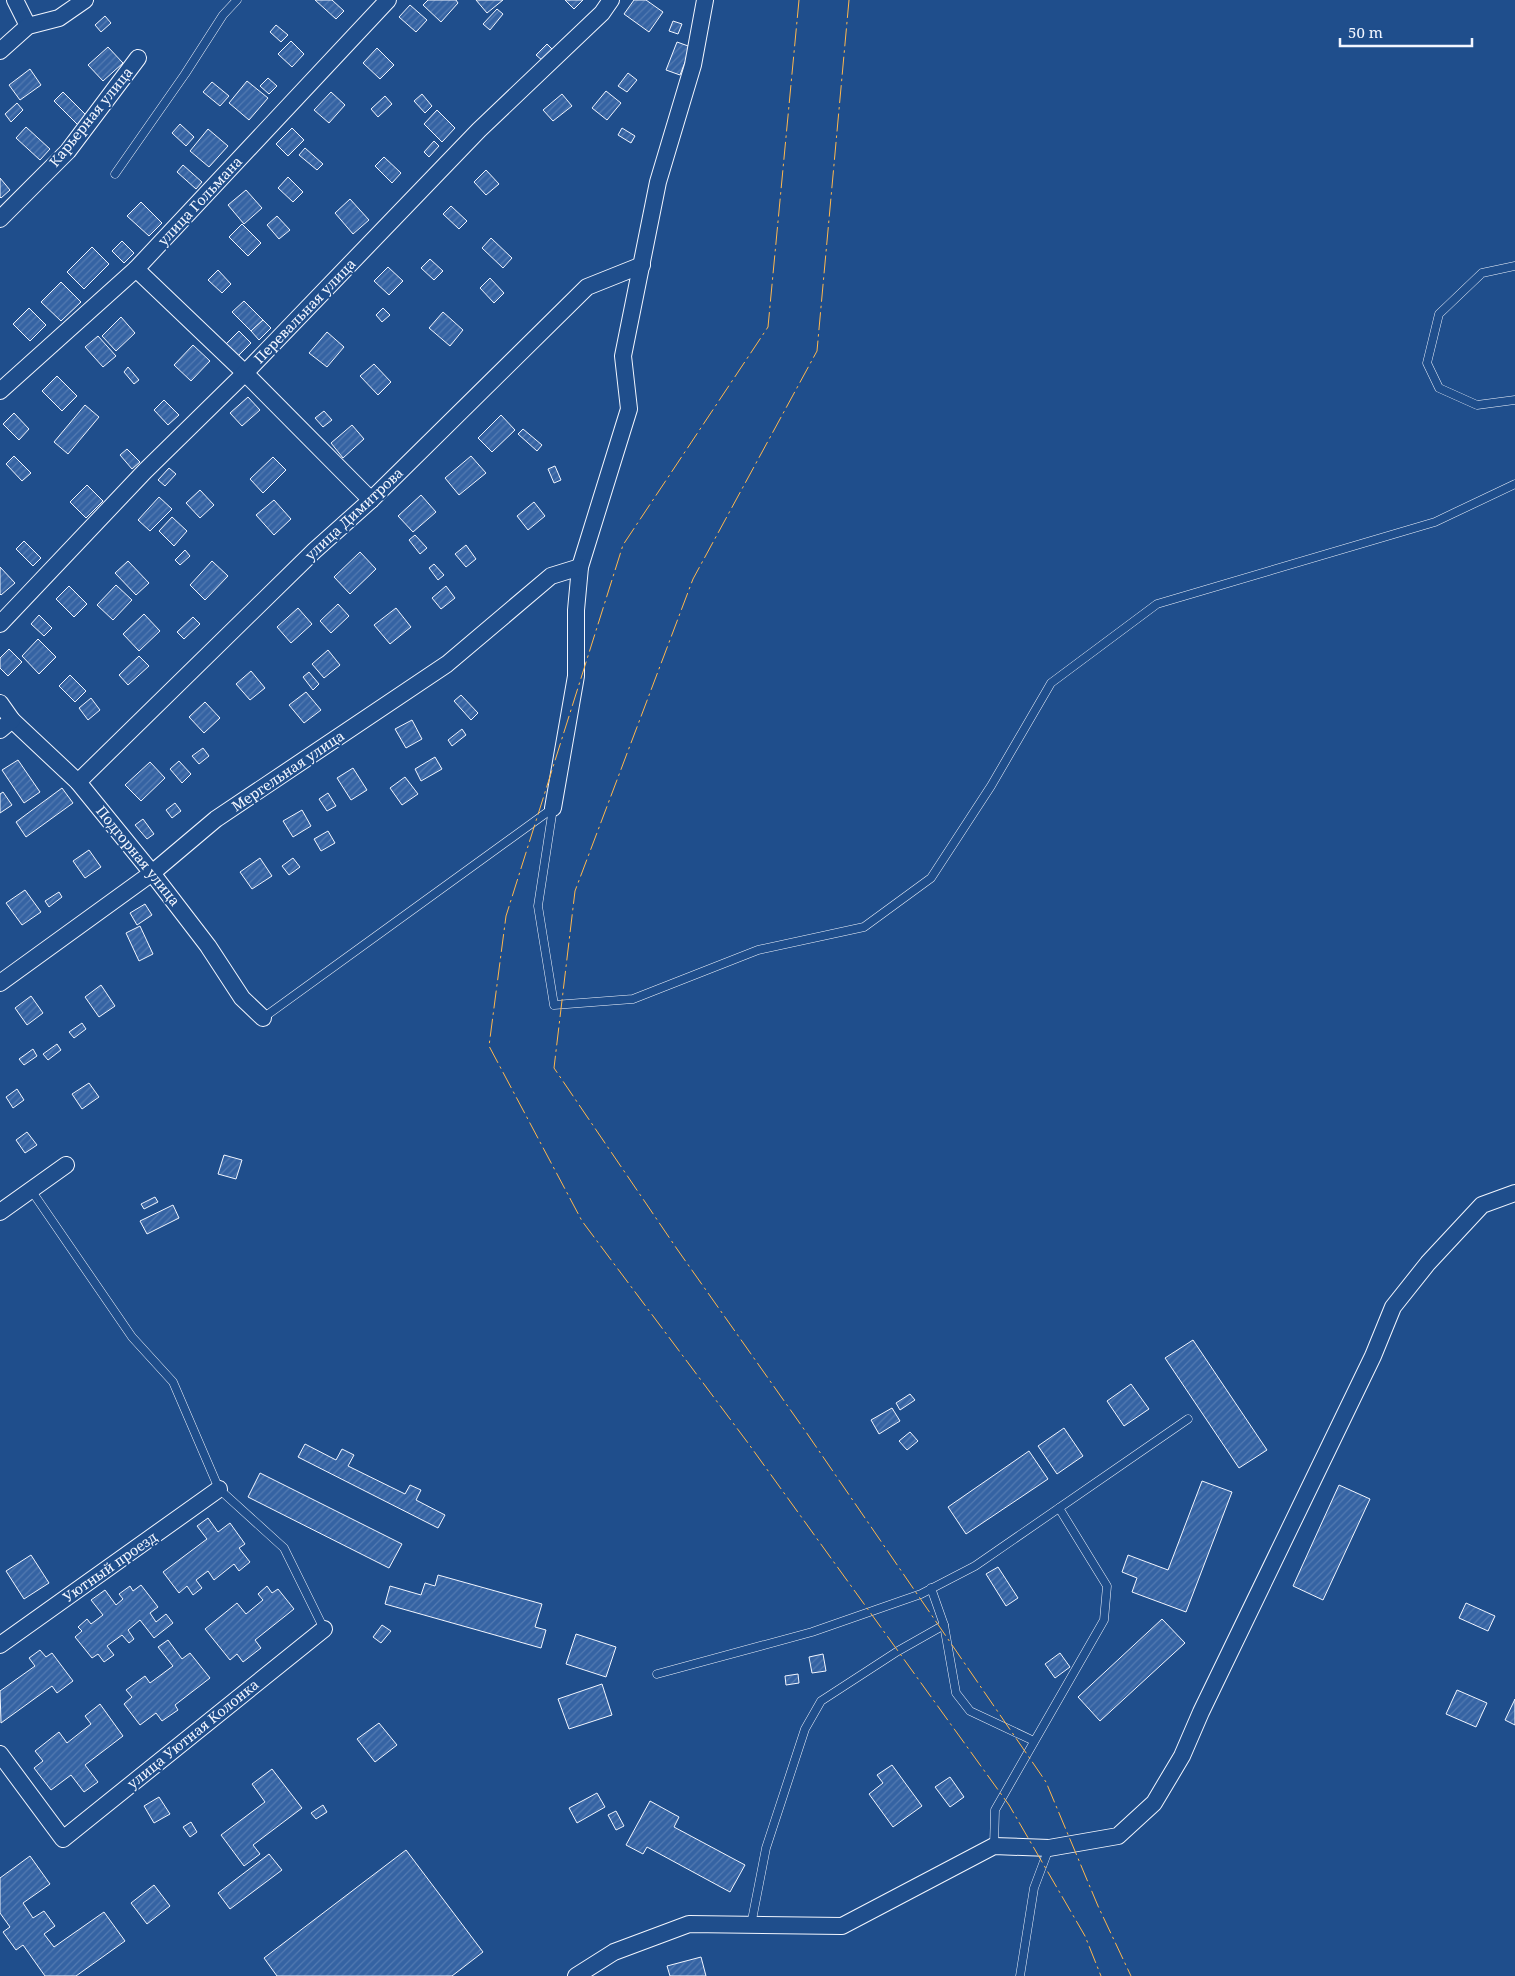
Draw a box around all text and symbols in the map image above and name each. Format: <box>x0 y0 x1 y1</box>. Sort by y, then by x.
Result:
scale bar <box>1340 15 1472 47</box>
text: 50 m <box>1348 22 1383 42</box>
street label: Карьерная улица <box>45 63 137 170</box>
street label: улица Гольмана <box>153 152 246 250</box>
street label: Перевальная улица <box>250 254 360 367</box>
street label: улица Димитрова <box>300 463 407 564</box>
street label: Мергельная улица <box>228 726 348 815</box>
street label: Подгорная улица <box>92 802 185 910</box>
street label: Уютный проезд <box>59 1527 161 1606</box>
street label: улица Уютная Колонка <box>123 1675 262 1793</box>

